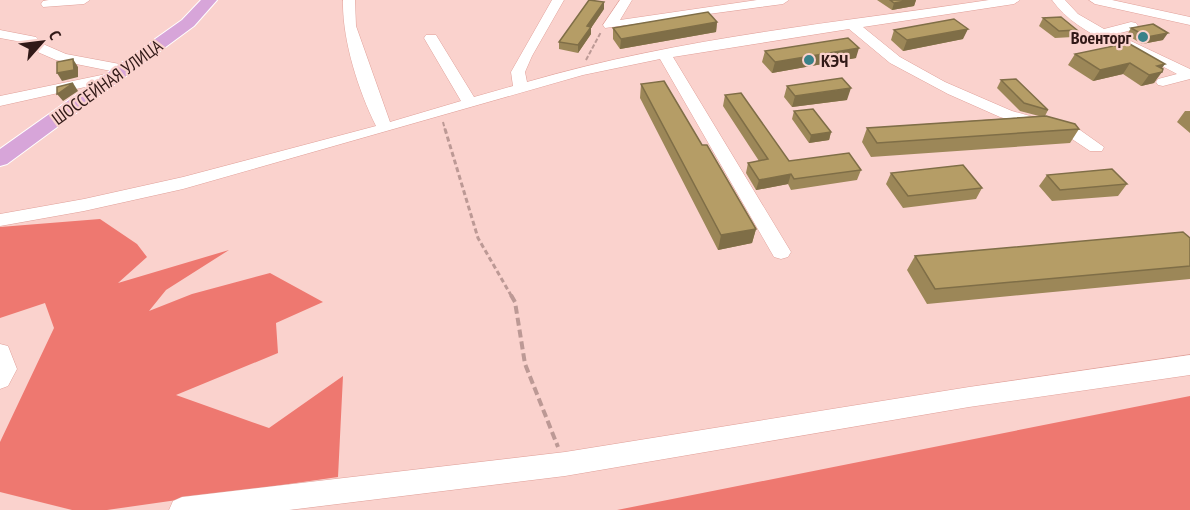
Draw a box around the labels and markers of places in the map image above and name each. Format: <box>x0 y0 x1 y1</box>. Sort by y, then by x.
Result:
place label: Военторг <box>1071 26 1131 49</box>
marker: Военторг <box>1136 30 1150 44</box>
place label: КЭЧ <box>821 49 848 72</box>
marker: КЭЧ <box>802 53 816 67</box>

